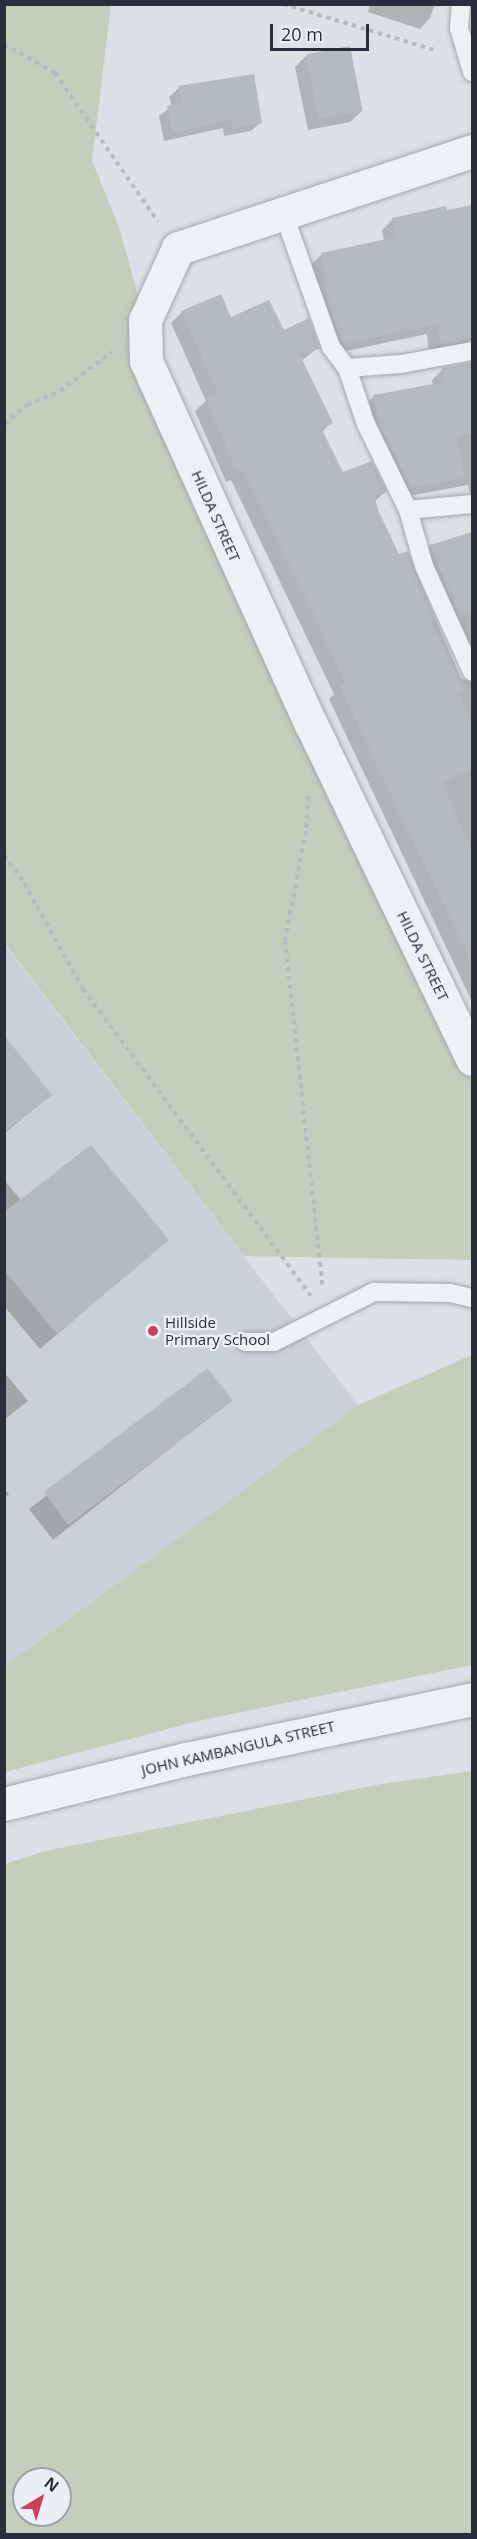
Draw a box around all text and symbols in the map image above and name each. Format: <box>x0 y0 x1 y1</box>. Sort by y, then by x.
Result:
scale bar <box>273 12 372 50</box>
text: 20 m <box>281 22 323 46</box>
street label: HILDA STREET <box>188 468 244 564</box>
street label: HILDA STREET <box>393 908 453 1004</box>
place label: Hillside Primary School <box>165 1313 270 1348</box>
marker: Hillside Primary School <box>146 1324 160 1338</box>
street label: JOHN KAMBANGULA STREET <box>139 1717 337 1779</box>
north arrow <box>12 2467 72 2527</box>
text: N <box>40 2472 64 2497</box>

